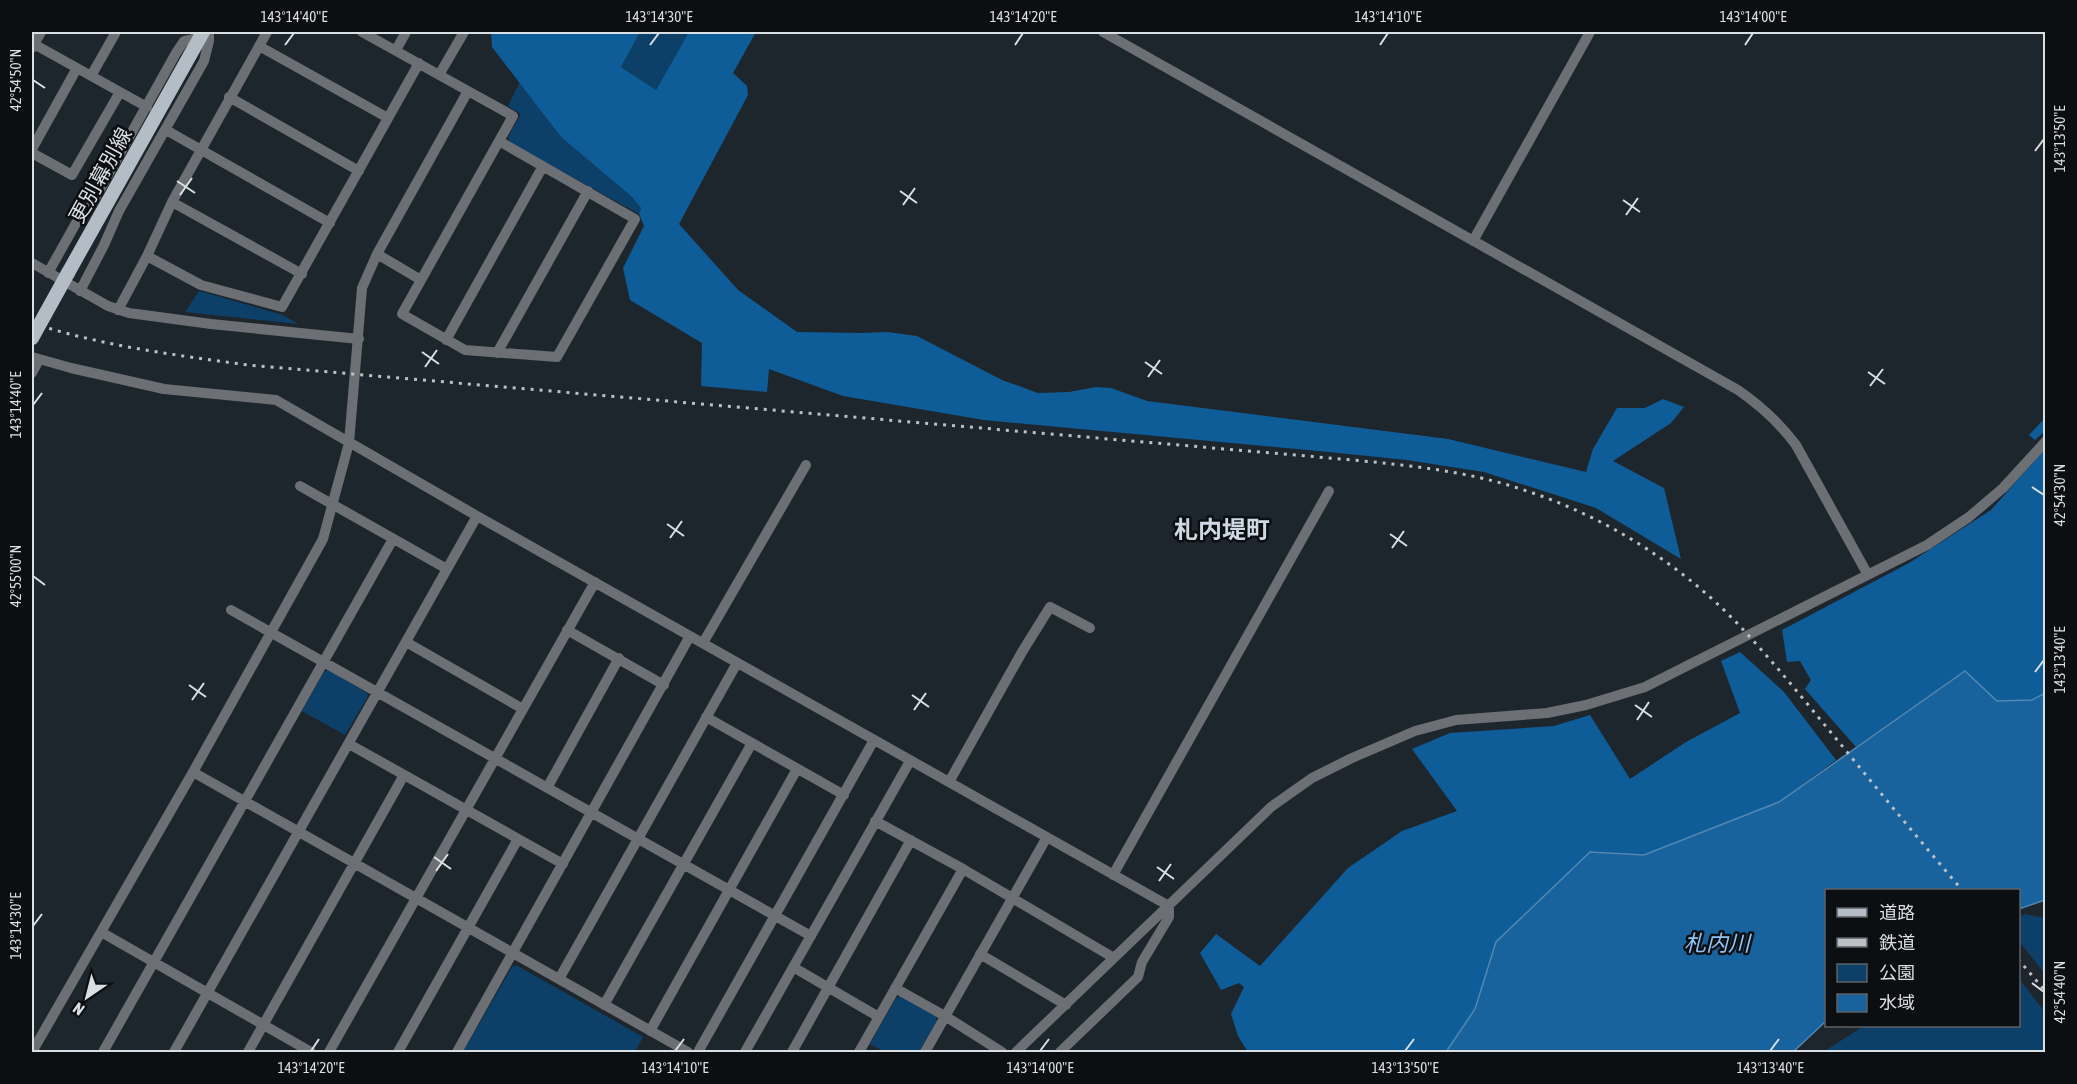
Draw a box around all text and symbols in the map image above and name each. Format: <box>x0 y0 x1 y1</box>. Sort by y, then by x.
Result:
text: 143°14'40"E <box>260 8 328 25</box>
text: 143°14'30"E <box>625 8 693 25</box>
text: 143°14'20"E <box>989 8 1057 25</box>
text: 143°14'10"E <box>1354 8 1422 25</box>
text: 143°14'00"E <box>1719 8 1787 25</box>
text: 42°54'50"N <box>7 49 24 111</box>
text: 143°13'50"E <box>2051 105 2068 173</box>
street label: 更別幕別線 <box>64 123 136 227</box>
text: 143°14'40"E <box>7 371 24 439</box>
text: 42°54'30"N <box>2051 464 2068 526</box>
district label: 札内堤町 <box>1174 516 1270 543</box>
text: 42°55'00"N <box>7 545 24 607</box>
text: 143°13'40"E <box>2051 626 2068 694</box>
legend <box>1825 889 2020 1027</box>
text: 143°14'30"E <box>7 892 24 960</box>
text: 道路 <box>1879 902 1915 923</box>
water label: 札内川 <box>1684 930 1752 956</box>
text: 鉄道 <box>1879 932 1915 953</box>
text: 42°54'40"N <box>2051 961 2068 1023</box>
text: 公園 <box>1879 962 1915 983</box>
north arrow <box>57 967 117 1027</box>
text: 水域 <box>1879 992 1915 1013</box>
text: N <box>69 999 87 1019</box>
text: 143°14'20"E <box>277 1059 345 1076</box>
text: 143°14'10"E <box>641 1059 709 1076</box>
text: 143°14'00"E <box>1006 1059 1074 1076</box>
text: 143°13'50"E <box>1371 1059 1439 1076</box>
text: 143°13'40"E <box>1736 1059 1804 1076</box>

